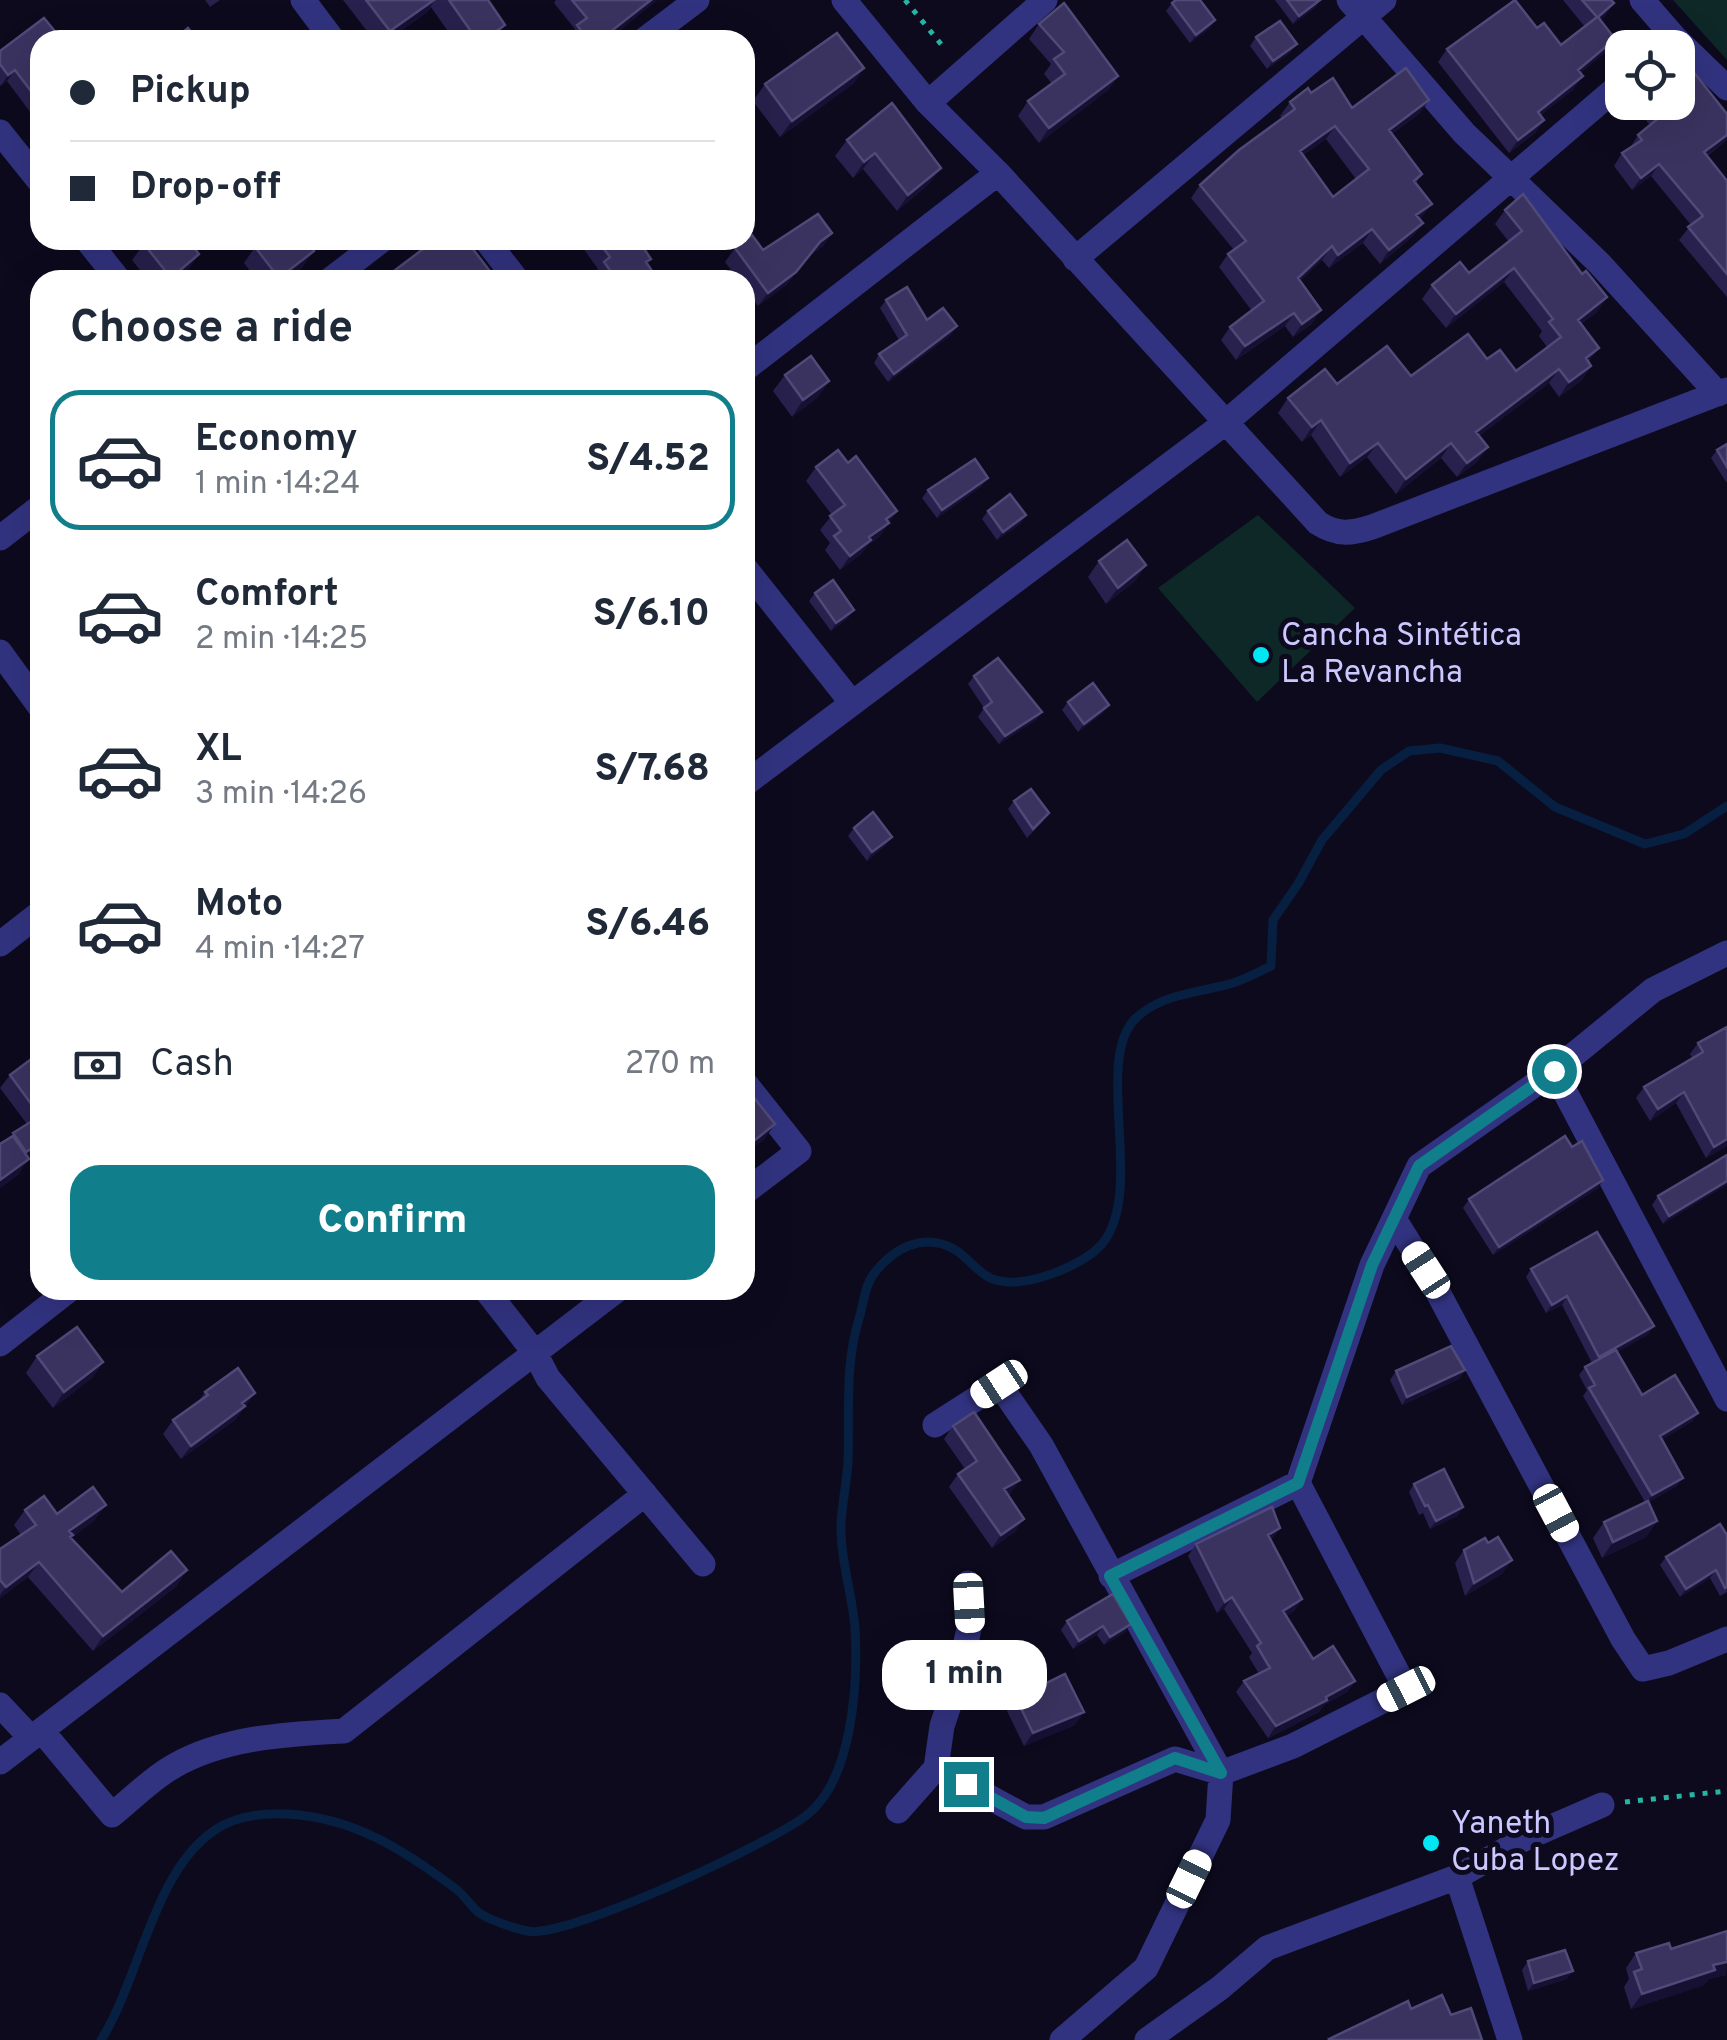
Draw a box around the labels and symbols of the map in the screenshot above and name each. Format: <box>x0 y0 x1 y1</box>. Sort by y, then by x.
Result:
place label: Cancha Sintética La Revancha <box>1281 617 1522 694</box>
marker: Cancha Sintética La Revancha <box>1250 644 1272 666</box>
route start <box>1532 1049 1577 1094</box>
car <box>1397 1237 1455 1303</box>
car <box>966 1355 1032 1413</box>
car <box>1529 1479 1583 1547</box>
car <box>952 1572 986 1634</box>
callout: 1 min <box>884 1639 1048 1709</box>
car <box>1372 1662 1440 1716</box>
route end <box>944 1762 989 1807</box>
place label: Yaneth Cuba Lopez <box>1451 1805 1620 1882</box>
marker: Yaneth Cuba Lopez <box>1420 1832 1442 1854</box>
car <box>1162 1845 1216 1913</box>

